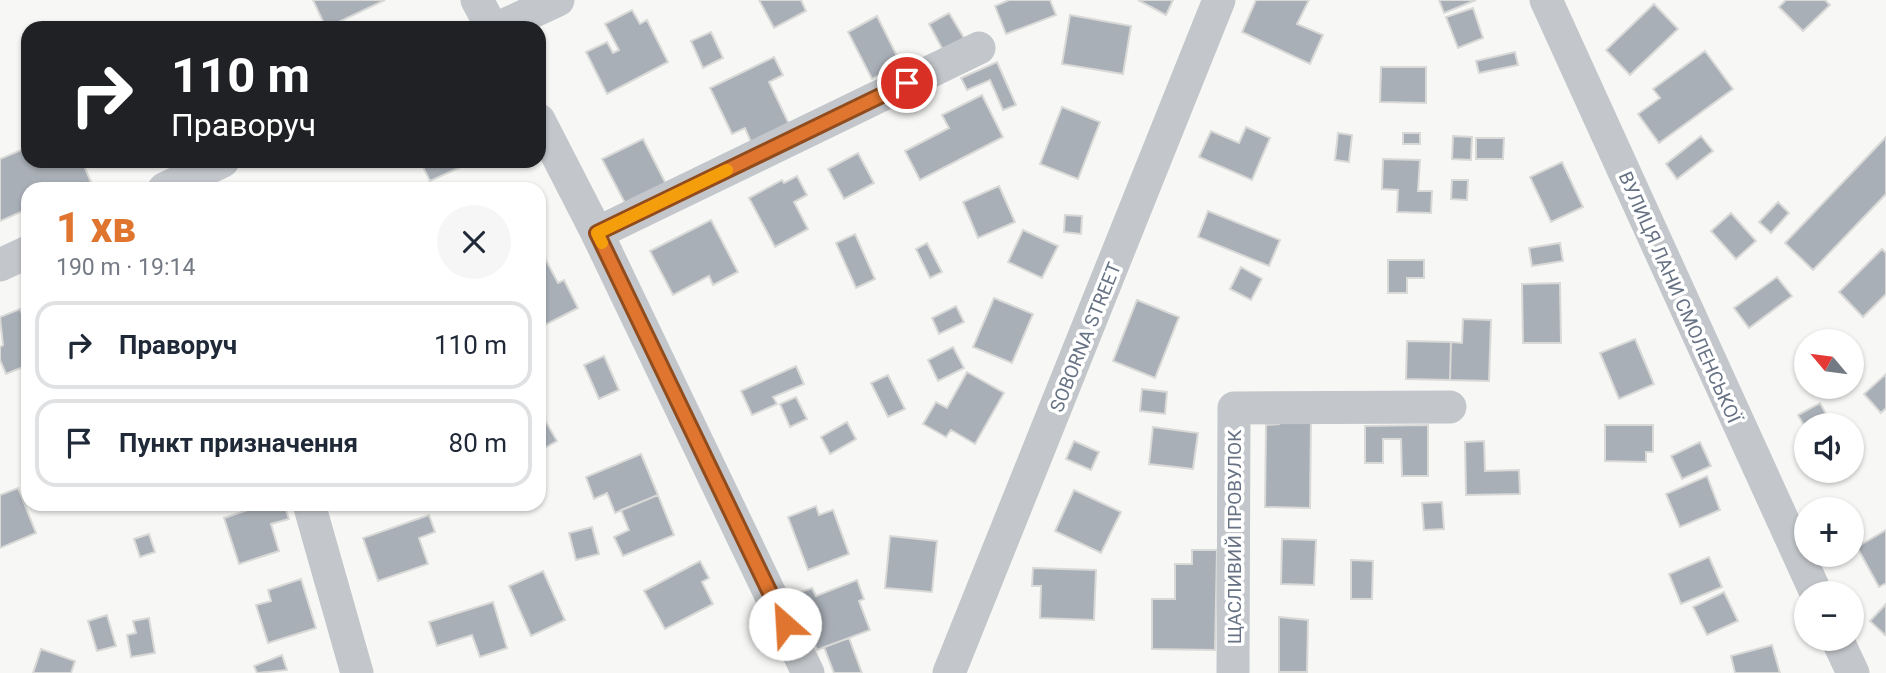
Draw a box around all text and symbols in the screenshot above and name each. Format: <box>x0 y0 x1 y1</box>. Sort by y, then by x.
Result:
text: 110 m <box>171 47 310 104</box>
icon: right <box>56 49 147 140</box>
pin <box>877 53 937 113</box>
icon: arrive <box>888 64 926 102</box>
text: Праворуч <box>171 106 316 144</box>
street label: ВУЛИЦЯ ЛАНИ СМОЛЕНСЬКОЇ <box>1614 168 1746 427</box>
text: 1 хв <box>56 203 136 252</box>
button: close <box>437 205 511 279</box>
text: 190 m · 19:14 <box>56 254 195 281</box>
street label: SOBORNA STREET <box>1045 259 1126 415</box>
icon: right <box>60 326 98 364</box>
north arrow <box>1794 329 1864 399</box>
map controls <box>1794 329 1864 651</box>
text: Праворуч <box>119 330 237 360</box>
text: 110 m <box>434 330 507 360</box>
button: sound <box>1794 413 1864 483</box>
icon: arrive <box>60 424 98 462</box>
text: Пункт призначення <box>119 428 358 458</box>
text: 80 m <box>449 428 507 458</box>
street label: ЩАСЛИВИЙ ПРОВУЛОК <box>1223 429 1246 644</box>
button: + <box>1794 497 1864 567</box>
button: − <box>1794 581 1864 651</box>
position arrow <box>748 587 822 661</box>

